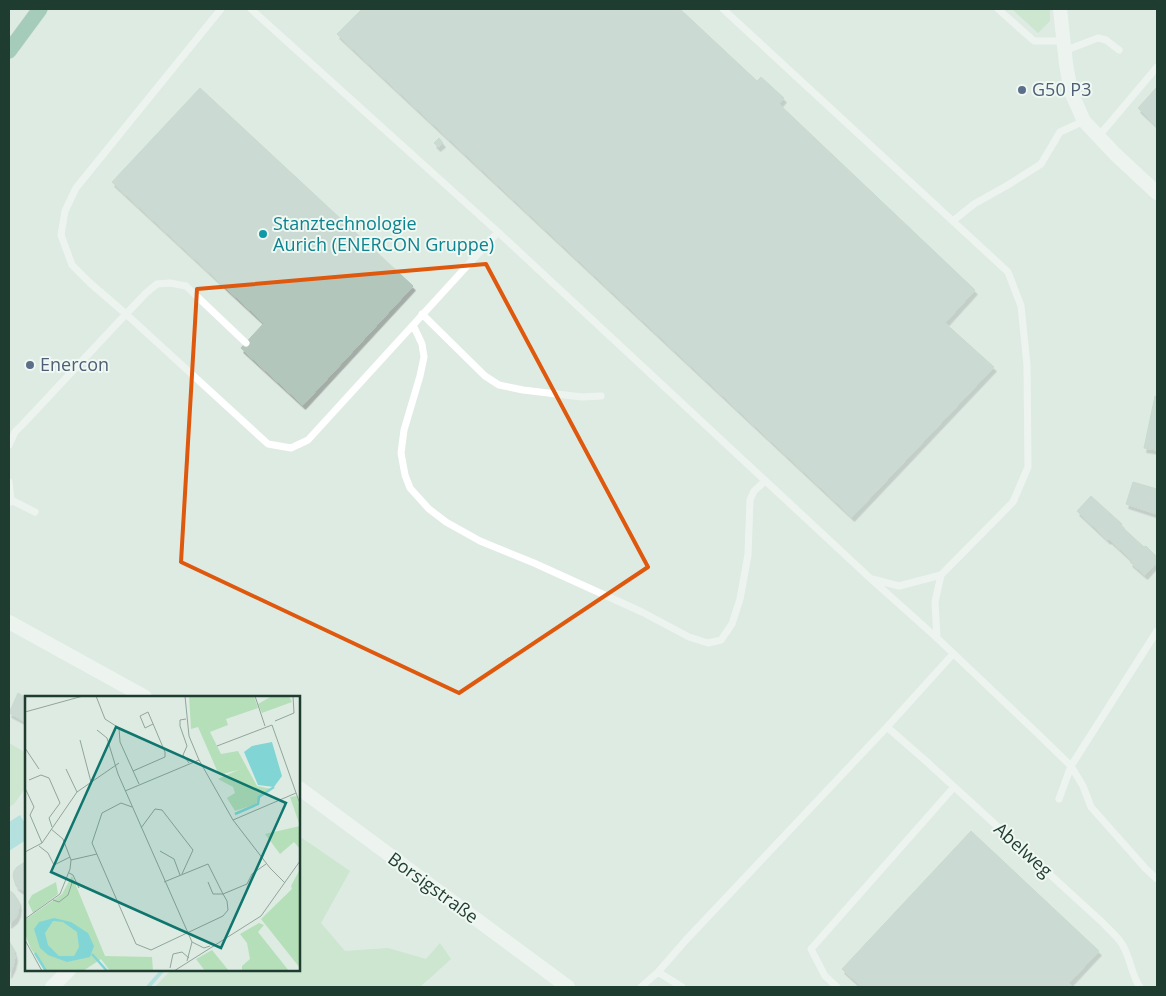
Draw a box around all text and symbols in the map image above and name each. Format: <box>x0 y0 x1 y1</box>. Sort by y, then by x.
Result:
place label: G50 P3 <box>1032 77 1091 101</box>
marker: G50 P3 <box>1016 84 1028 96</box>
place label: Stanztechnologie Aurich (ENERCON Gruppe) <box>273 211 494 256</box>
marker: Stanztechnologie Aurich (ENERCON Gruppe) <box>257 228 269 240</box>
place label: Enercon <box>40 352 109 376</box>
marker: Enercon <box>24 359 36 371</box>
inset map <box>25 696 300 971</box>
street label: Abelweg <box>989 817 1058 882</box>
street label: Borsigstraße <box>384 846 484 928</box>

